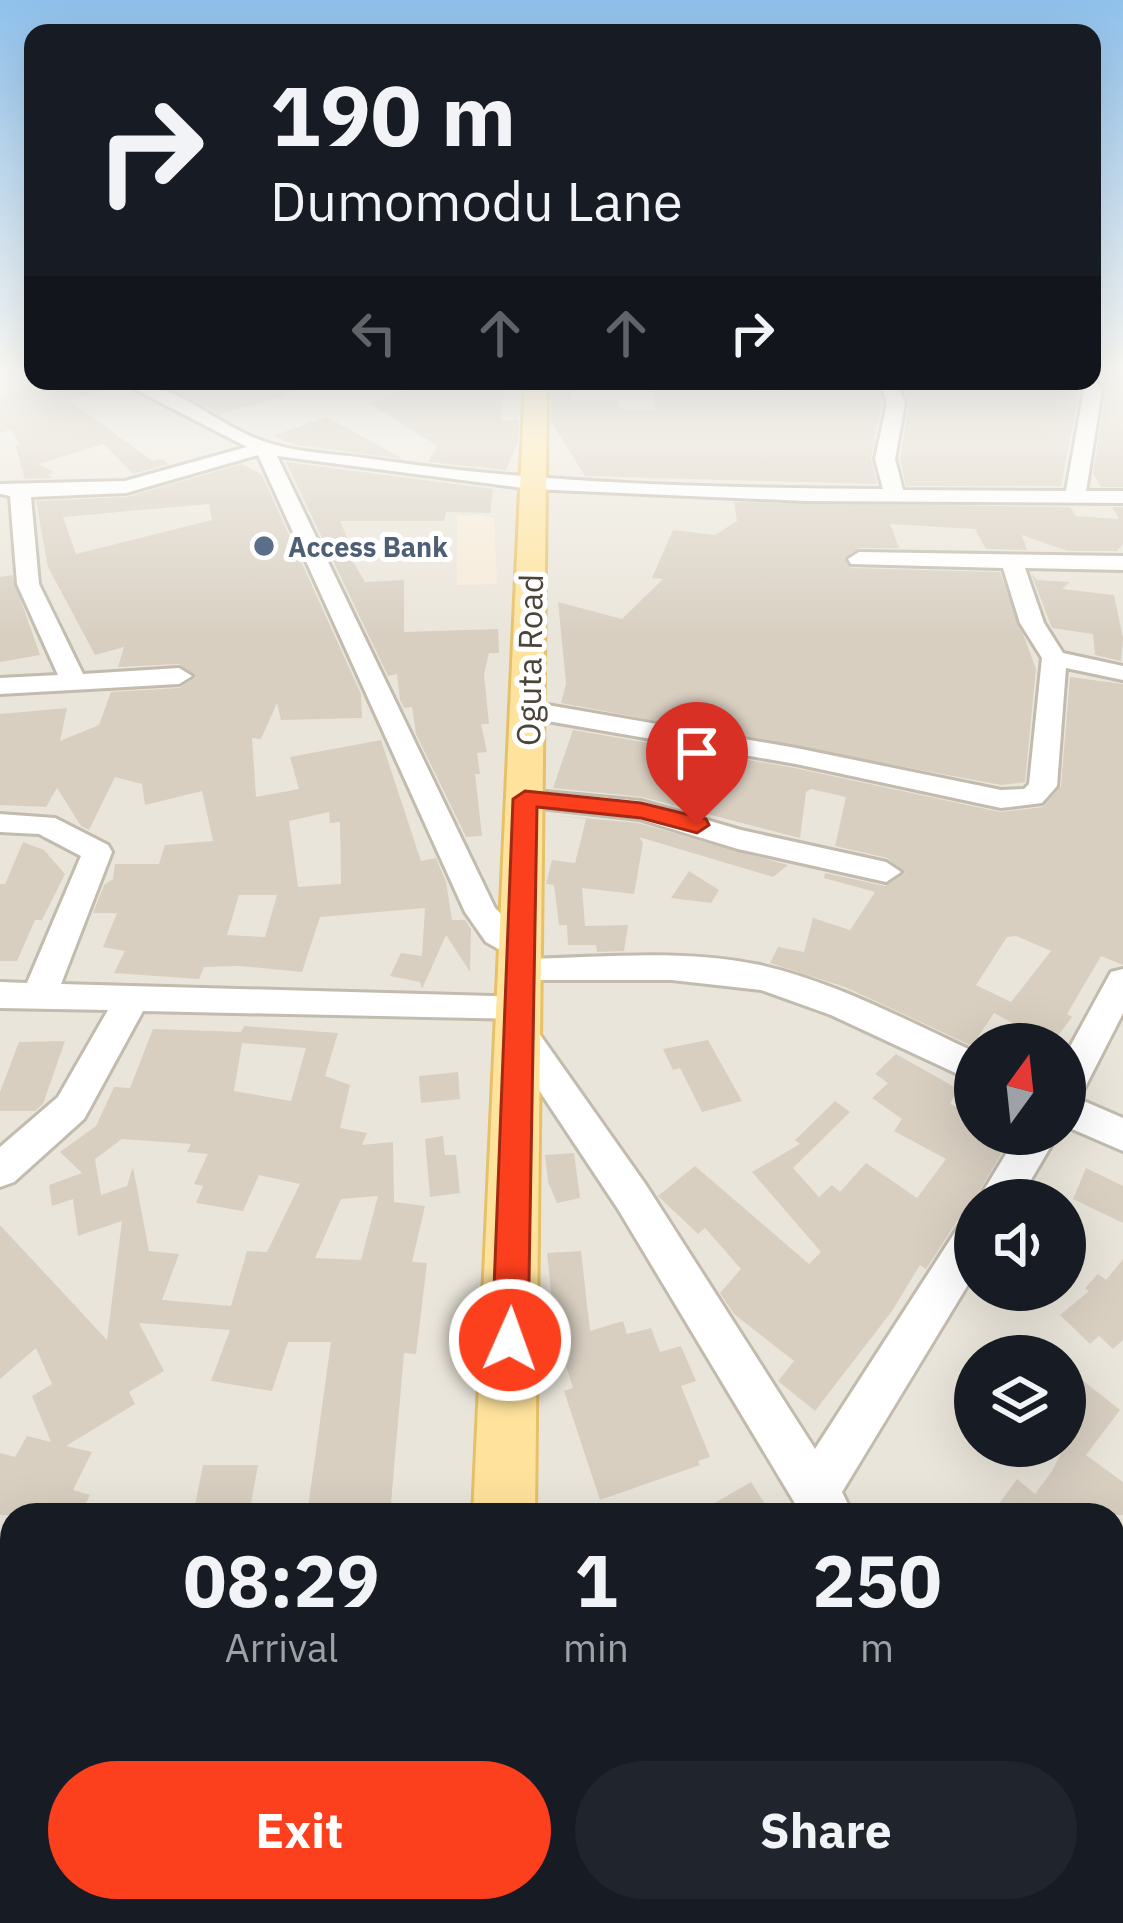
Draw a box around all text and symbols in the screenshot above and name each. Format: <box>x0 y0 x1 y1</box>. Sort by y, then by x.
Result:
text: 190 m <box>270 60 516 169</box>
icon: right <box>72 72 228 228</box>
text: Dumomodu Lane <box>270 166 683 236</box>
icon: left <box>341 300 407 366</box>
icon: ahead <box>467 300 533 366</box>
icon: ahead <box>593 300 659 366</box>
icon: right <box>719 300 785 366</box>
place label: Access Bank <box>288 529 448 564</box>
marker: Access Bank <box>251 533 277 559</box>
street label: Oguta Road <box>506 574 552 746</box>
pin <box>646 702 748 825</box>
icon: arrive <box>664 720 730 786</box>
north arrow <box>954 1023 1086 1155</box>
map controls <box>954 1023 1086 1467</box>
button: sound <box>954 1179 1086 1311</box>
position arrow <box>447 1277 573 1403</box>
button: layers <box>954 1335 1086 1467</box>
text: 08:29 <box>183 1533 380 1627</box>
text: 1 <box>574 1533 618 1627</box>
text: 250 <box>812 1533 942 1627</box>
text: Arrival <box>225 1622 338 1673</box>
text: min <box>563 1622 629 1673</box>
text: m <box>860 1622 894 1673</box>
button: Exit <box>48 1761 551 1899</box>
button: Share <box>575 1761 1077 1899</box>

